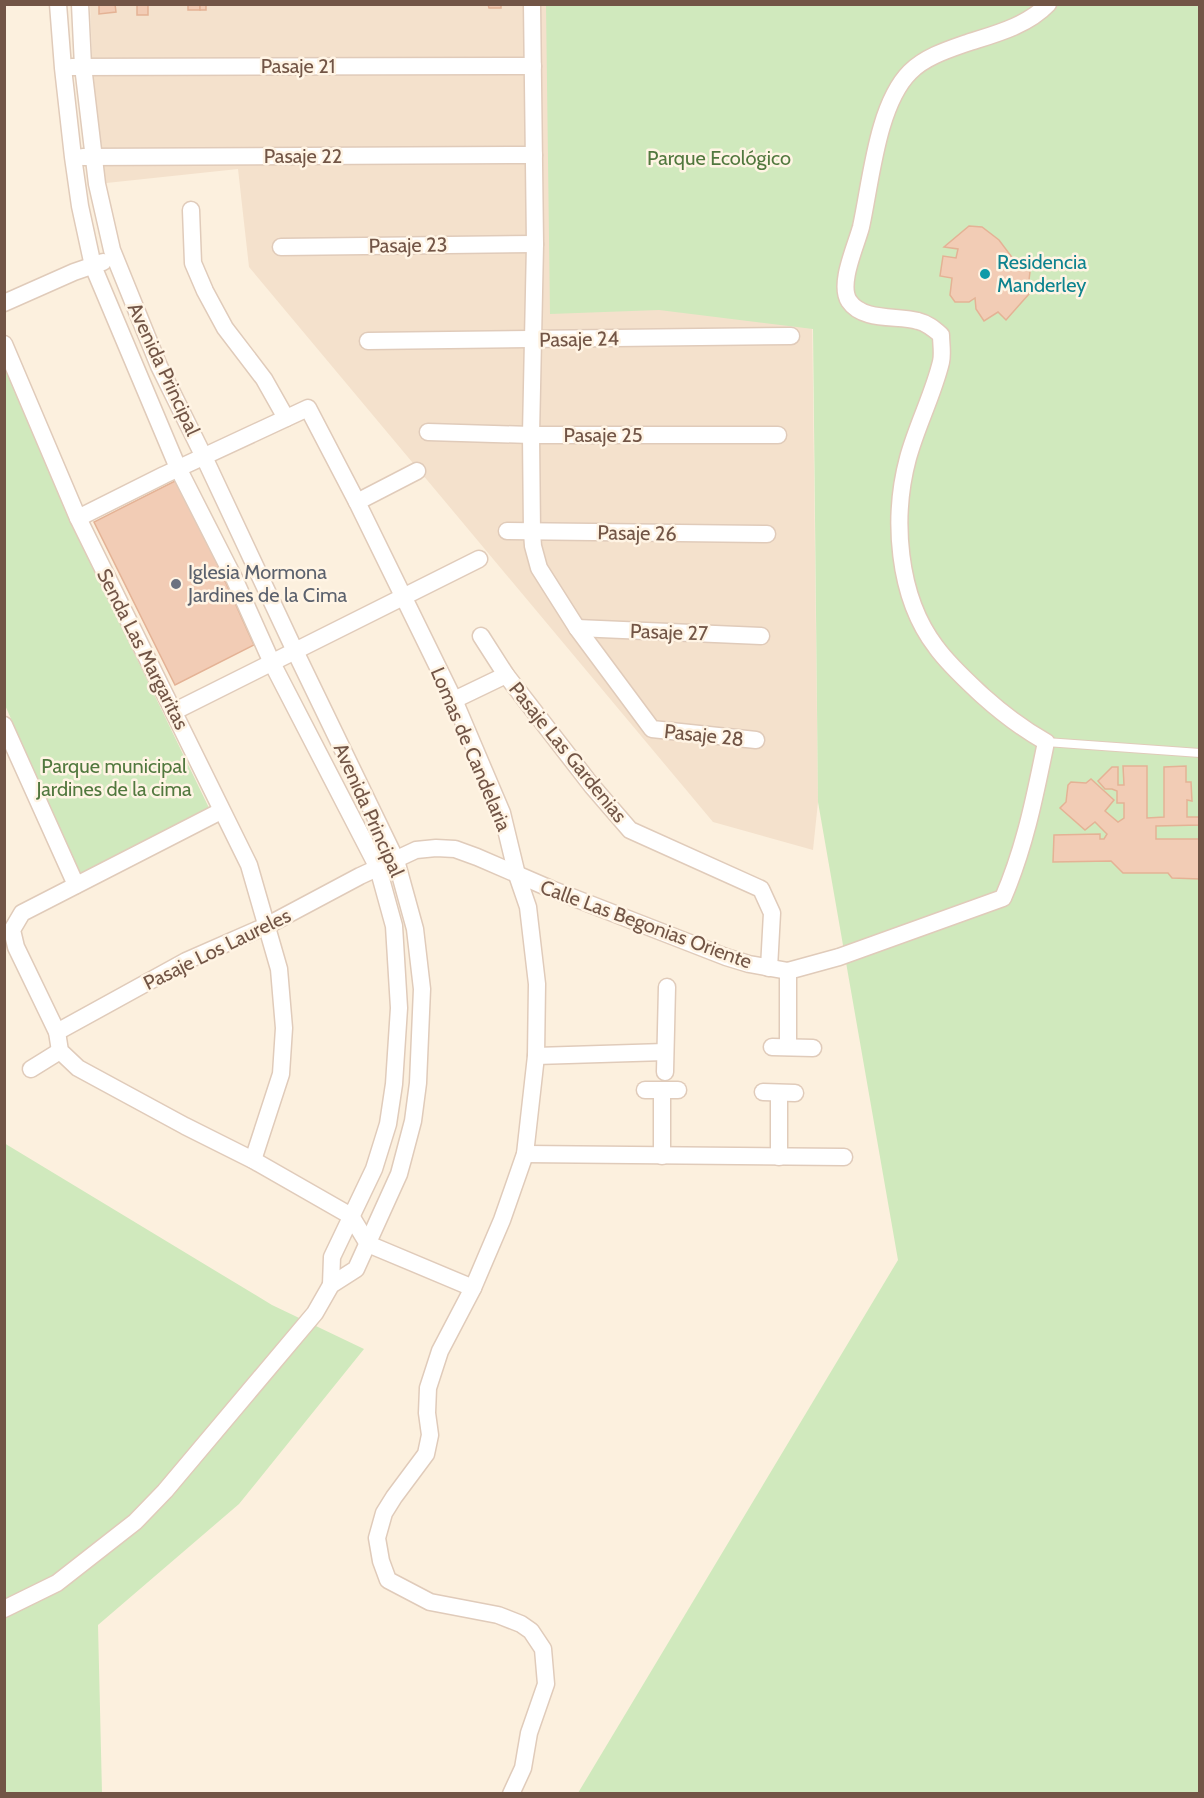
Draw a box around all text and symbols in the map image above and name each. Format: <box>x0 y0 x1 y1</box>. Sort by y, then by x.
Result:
street label: Pasaje 21 <box>261 54 335 78</box>
street label: Pasaje 22 <box>264 144 342 168</box>
park label: Parque Ecológico <box>647 146 791 170</box>
street label: Pasaje 23 <box>368 232 448 258</box>
place label: Residencia Manderley <box>997 250 1087 297</box>
marker: Residencia Manderley <box>978 267 992 281</box>
street label: Avenida Principal <box>123 299 205 440</box>
street label: Pasaje 24 <box>539 326 619 352</box>
street label: Pasaje 25 <box>564 423 642 447</box>
street label: Pasaje 26 <box>597 520 677 546</box>
place label: Iglesia Mormona Jardines de la Cima <box>187 560 347 607</box>
street label: Senda Las Margaritas <box>92 565 194 733</box>
marker: Iglesia Mormona Jardines de la Cima <box>169 577 183 591</box>
street label: Pasaje 27 <box>630 619 708 645</box>
street label: Lomas de Candelaria <box>426 664 516 835</box>
street label: Pasaje Las Gardenias <box>504 677 632 827</box>
street label: Pasaje 28 <box>663 719 745 751</box>
street label: Avenida Principal <box>329 739 409 881</box>
park label: Parque municipal Jardines de la cima <box>35 754 192 801</box>
street label: Calle Las Begonias Oriente <box>537 875 755 973</box>
street label: Pasaje Los Laureles <box>139 903 295 995</box>

